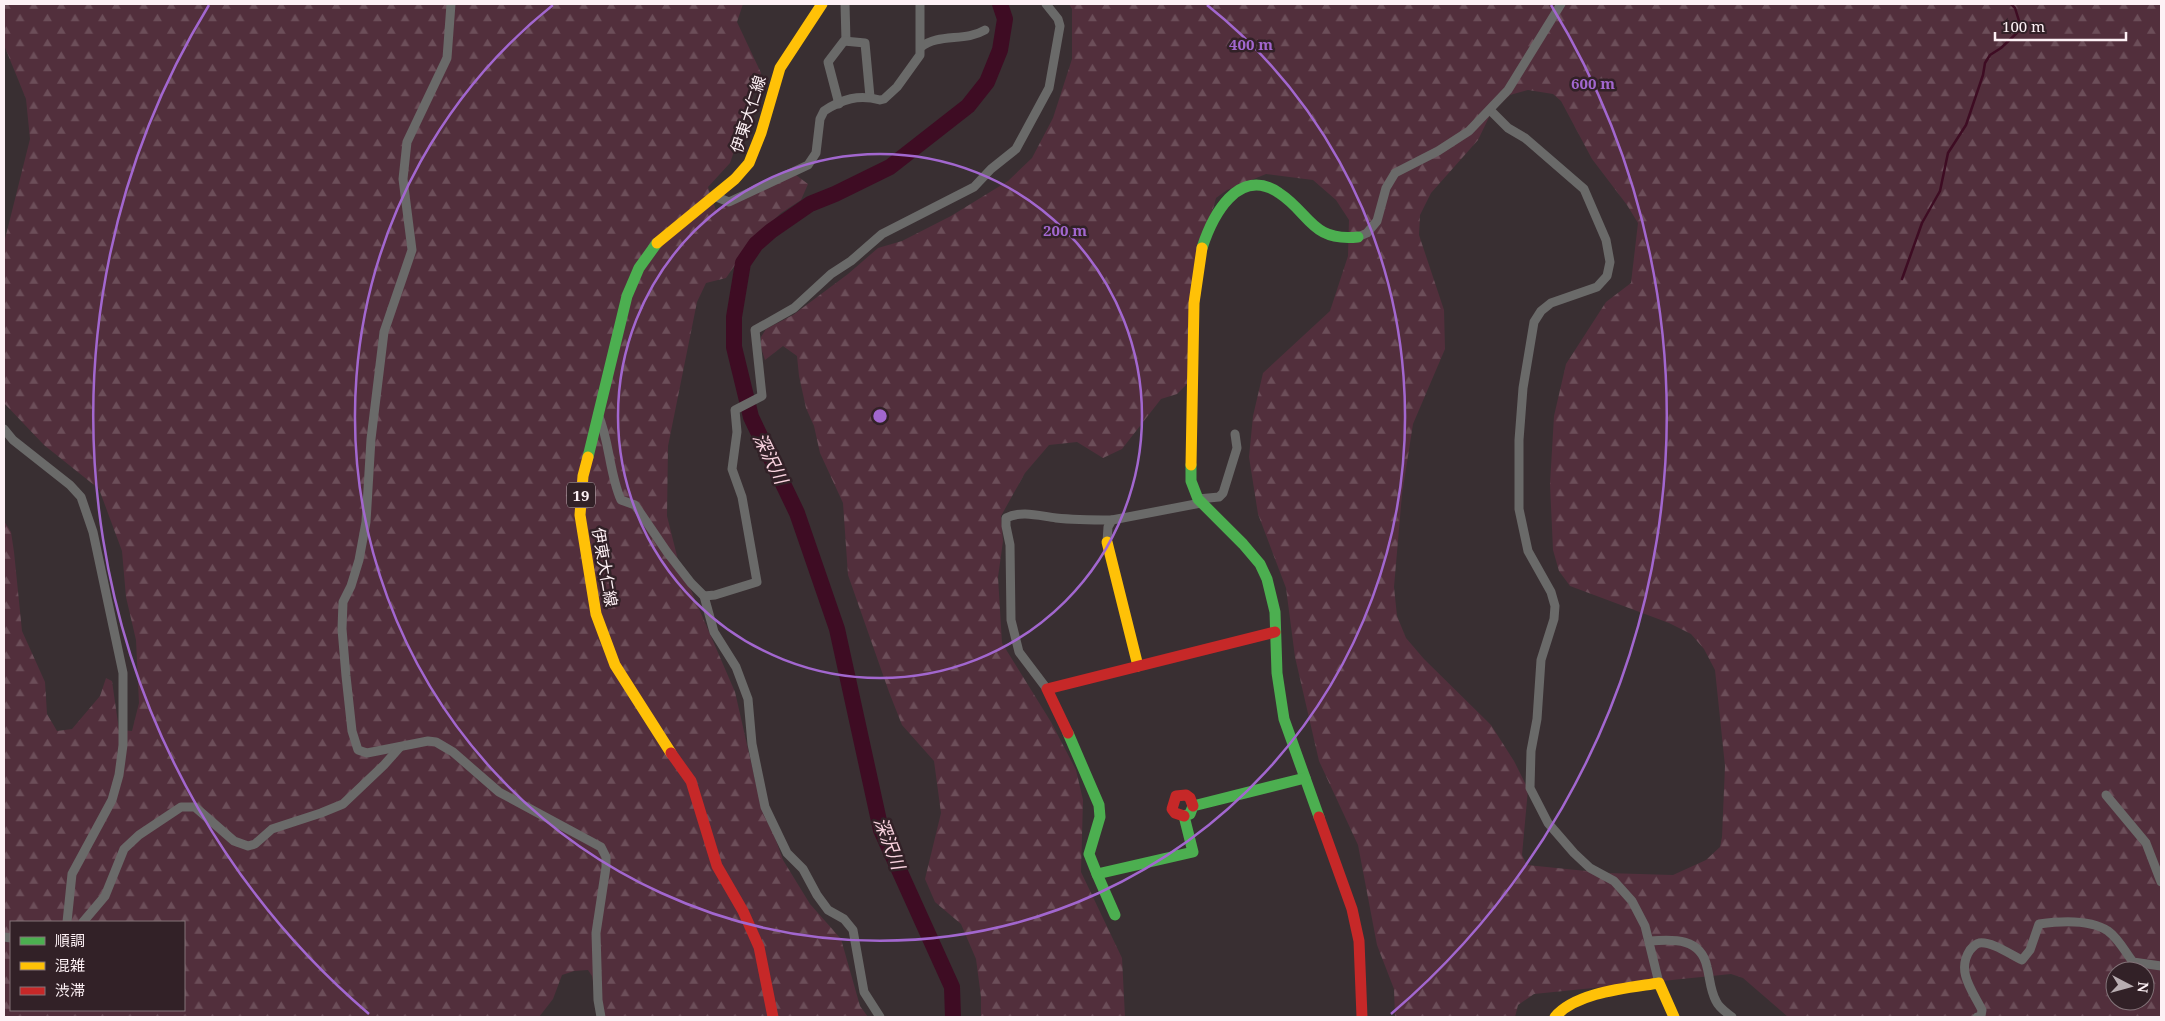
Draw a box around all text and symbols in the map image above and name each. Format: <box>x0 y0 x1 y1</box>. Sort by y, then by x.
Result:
scale bar <box>1995 10 2126 42</box>
text: 100 m <box>2002 16 2045 36</box>
text: 400 m <box>1229 34 1273 54</box>
street label: 伊東大仁線 <box>725 73 771 155</box>
text: 600 m <box>1571 73 1615 93</box>
text: 200 m <box>1043 220 1087 240</box>
centre of rings <box>871 407 889 425</box>
water label: 深沢川 <box>748 428 794 489</box>
road number: 19 <box>567 482 595 508</box>
street label: 伊東大仁線 <box>587 526 623 608</box>
water label: 深沢川 <box>869 813 912 874</box>
legend <box>10 921 185 1011</box>
text: 順調 <box>55 930 85 950</box>
text: 混雑 <box>55 955 85 975</box>
north arrow <box>2105 961 2155 1011</box>
text: 渋滞 <box>55 980 85 1000</box>
text: N <box>2133 981 2153 994</box>

